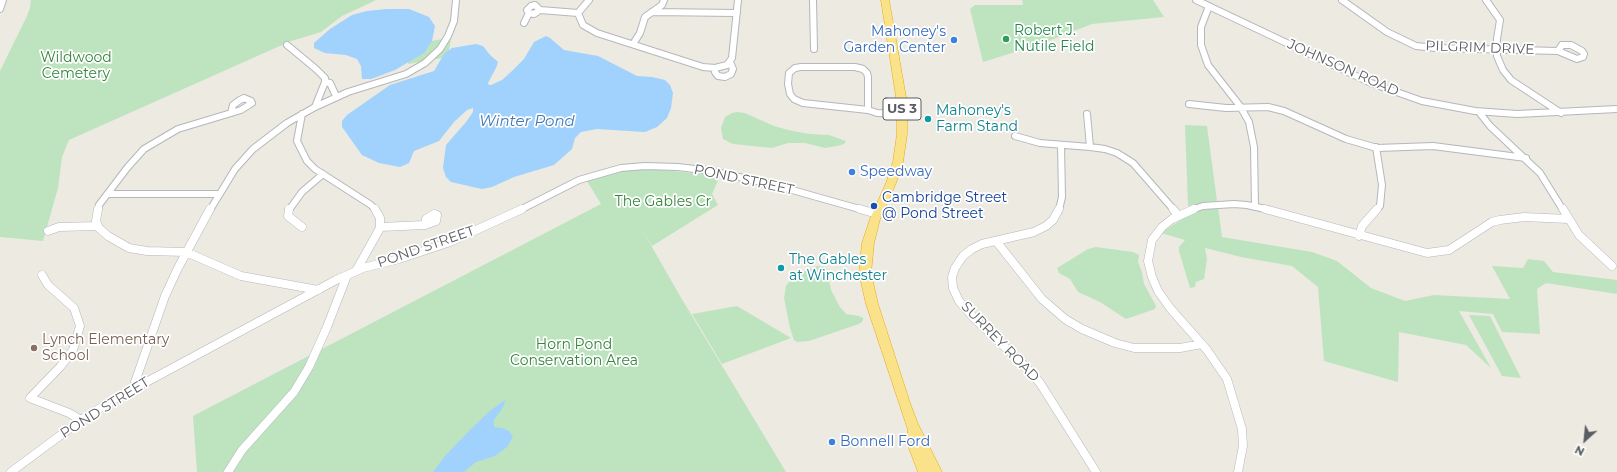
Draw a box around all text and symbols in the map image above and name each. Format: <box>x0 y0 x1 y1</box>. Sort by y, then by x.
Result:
place label: Robert J. Nutile Field <box>1014 23 1094 56</box>
place label: Mahoney's Garden Center <box>843 24 946 56</box>
marker: Robert J. Nutile Field <box>1001 34 1011 44</box>
marker: Mahoney's Garden Center <box>949 35 959 45</box>
street label: JOHNSON ROAD <box>1285 36 1401 100</box>
street label: PILGRIM DRIVE <box>1425 38 1535 58</box>
park label: Wildwood Cemetery <box>40 50 112 82</box>
road number: US 3 <box>883 98 921 120</box>
place label: Mahoney's Farm Stand <box>936 103 1018 136</box>
water label: Winter Pond <box>479 113 575 131</box>
marker: Mahoney's Farm Stand <box>923 114 933 124</box>
street label: POND STREET <box>692 161 796 199</box>
place label: Speedway <box>860 164 932 180</box>
marker: Speedway <box>847 167 857 177</box>
place label: Cambridge Street @ Pond Street <box>882 190 1007 222</box>
park label: The Gables Cr <box>615 194 711 210</box>
marker: Cambridge Street @ Pond Street <box>869 201 879 211</box>
street label: POND STREET <box>375 222 477 272</box>
place label: The Gables at Winchester <box>789 252 887 284</box>
marker: The Gables at Winchester <box>776 263 786 273</box>
street label: SURREY ROAD <box>957 298 1043 386</box>
place label: Lynch Elementary School <box>42 332 169 364</box>
park label: Horn Pond Conservation Area <box>510 337 638 370</box>
marker: Lynch Elementary School <box>29 343 39 353</box>
street label: POND STREET <box>57 374 153 442</box>
north arrow <box>1565 420 1605 460</box>
place label: Bonnell Ford <box>840 434 930 450</box>
marker: Bonnell Ford <box>827 437 837 447</box>
text: N <box>1572 442 1587 459</box>

